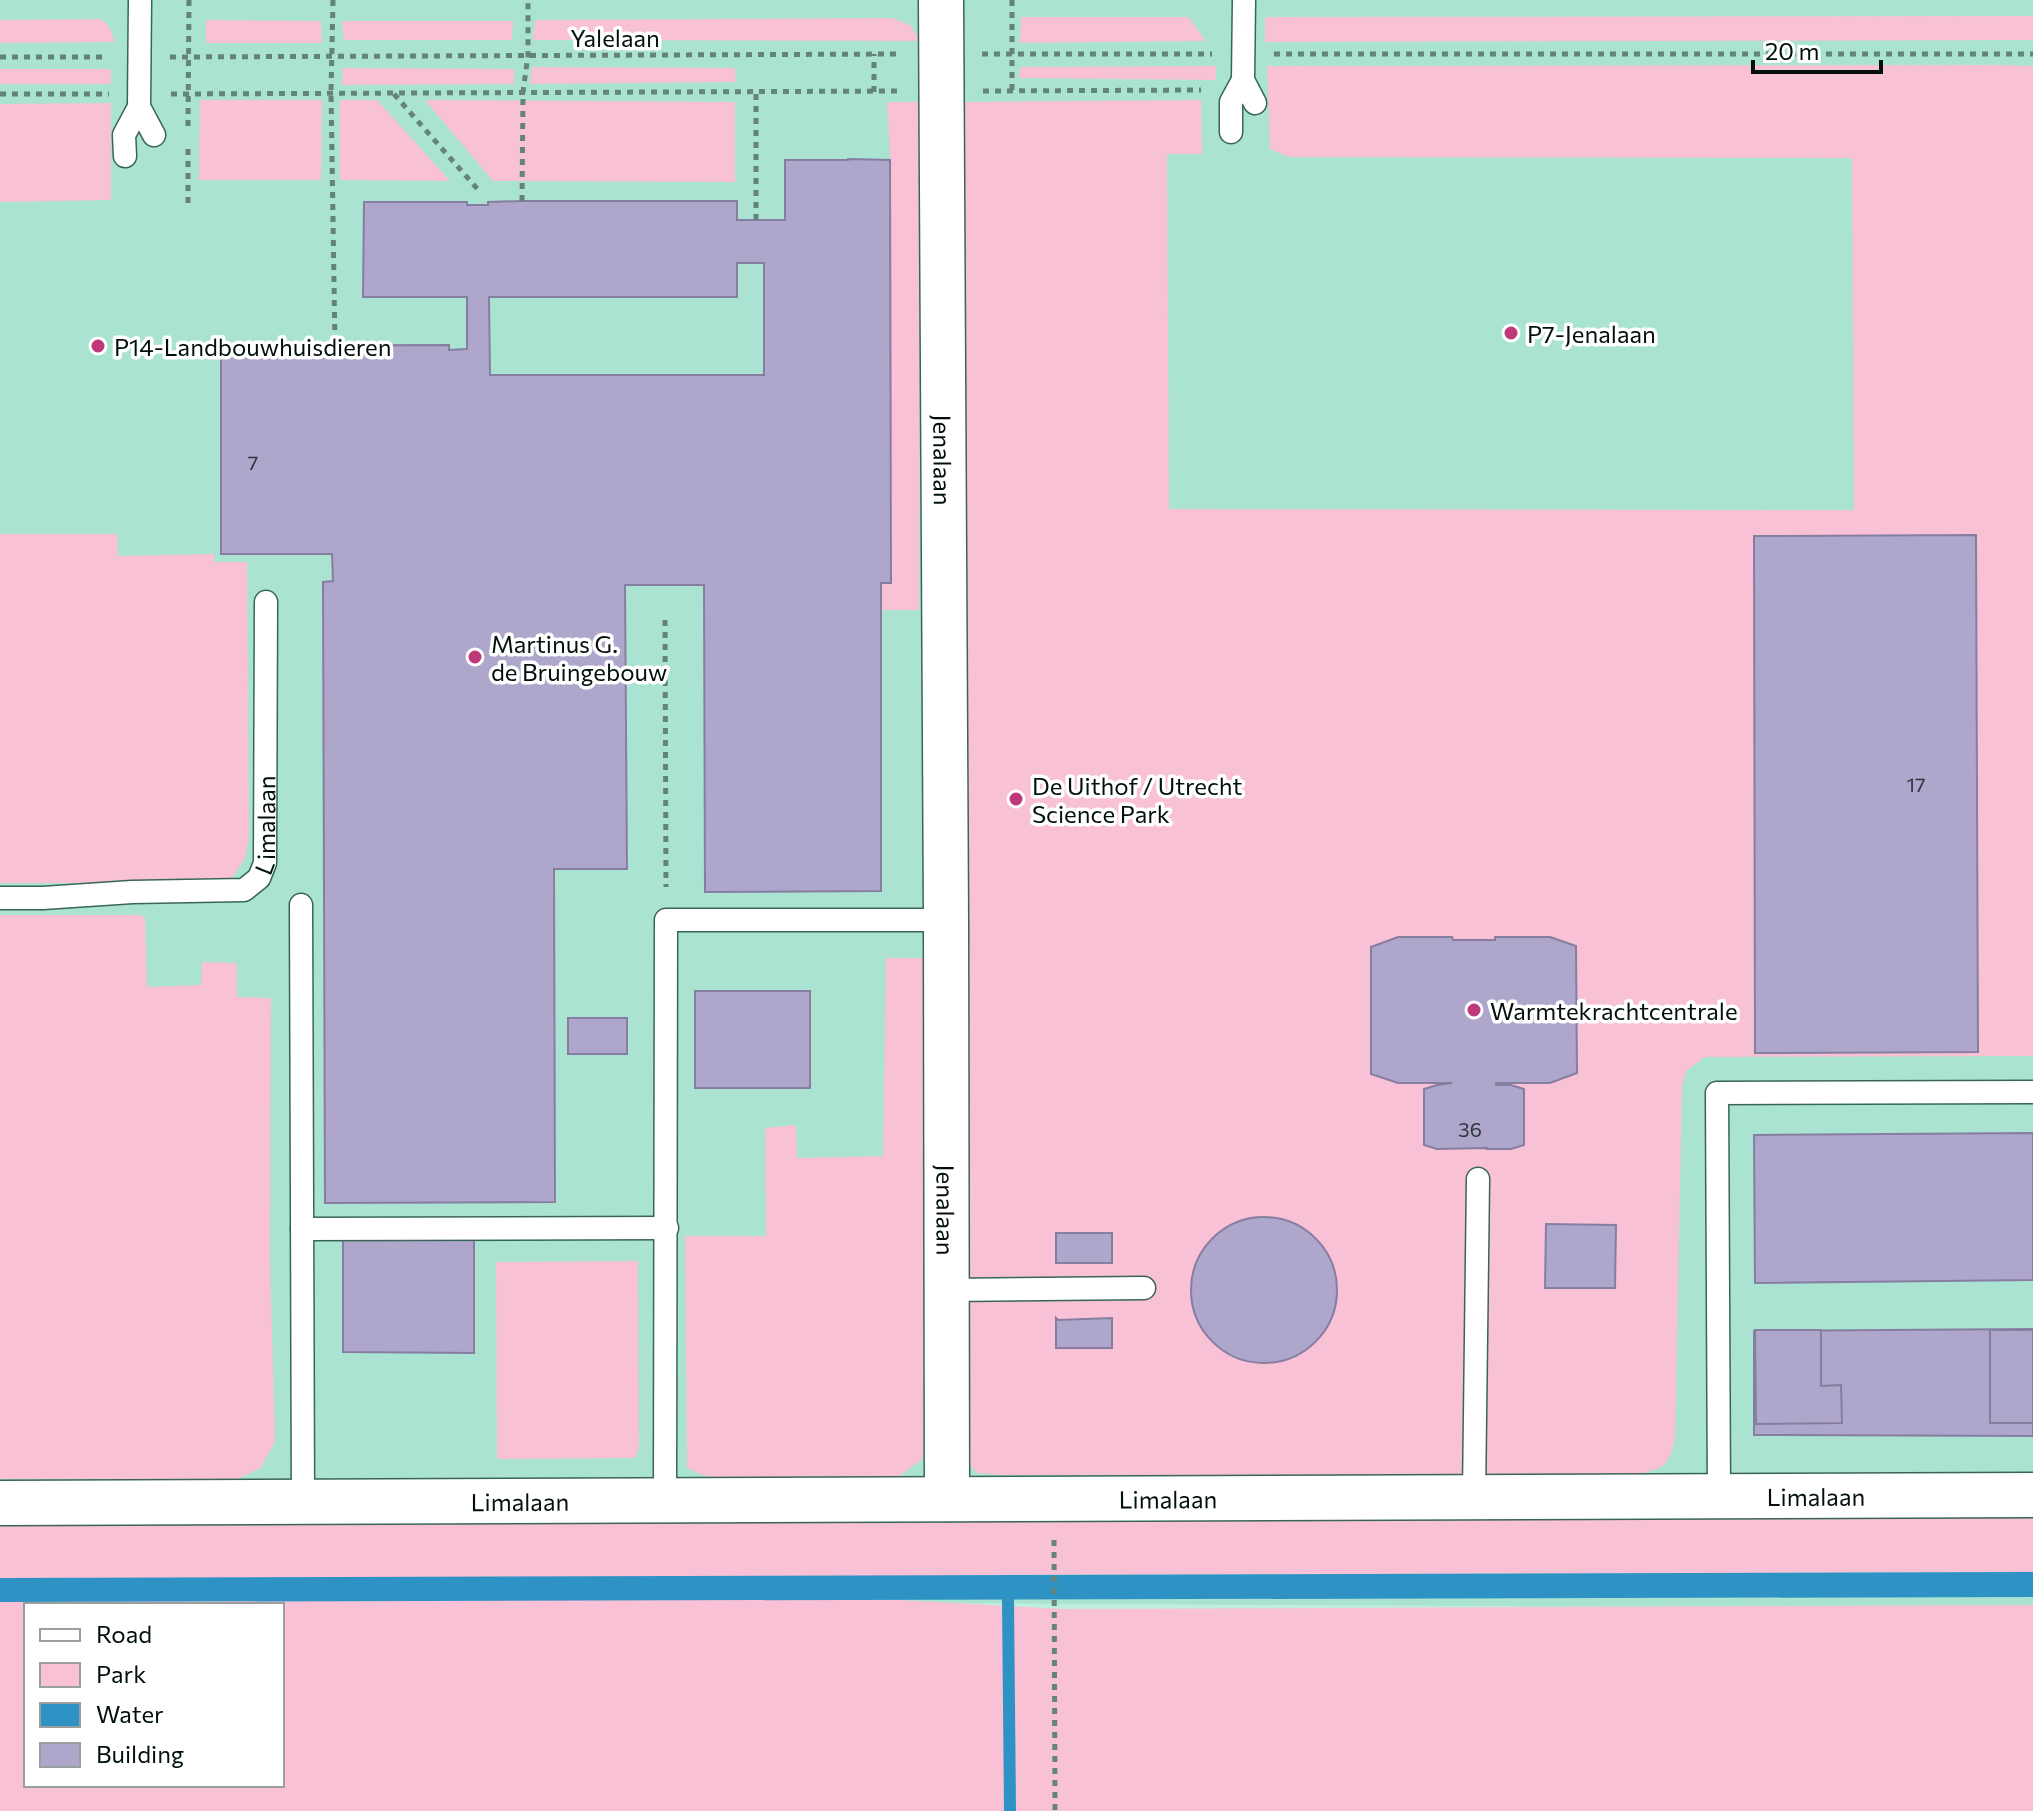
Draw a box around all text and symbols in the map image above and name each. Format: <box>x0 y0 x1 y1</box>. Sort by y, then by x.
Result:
street label: Yalelaan <box>570 23 660 52</box>
scale bar <box>1753 24 1881 74</box>
text: 20 m <box>1765 36 1819 65</box>
place label: P7-Jenalaan <box>1527 319 1656 348</box>
marker: P7-Jenalaan <box>1502 324 1520 342</box>
place label: P14-Landbouwhuisdieren <box>114 332 391 361</box>
marker: P14-Landbouwhuisdieren <box>89 337 107 355</box>
street label: Jenalaan <box>929 414 958 506</box>
house number: 7 <box>248 450 258 474</box>
place label: Martinus G. de Bruingebouw <box>491 629 667 686</box>
marker: Martinus G. de Bruingebouw <box>466 648 484 666</box>
place label: De Uithof / Utrecht Science Park <box>1032 771 1243 828</box>
house number: 17 <box>1906 772 1926 796</box>
street label: Limalaan <box>248 775 280 878</box>
marker: De Uithof / Utrecht Science Park <box>1007 790 1025 808</box>
place label: Warmtekrachtcentrale <box>1490 996 1738 1025</box>
marker: Warmtekrachtcentrale <box>1465 1001 1483 1019</box>
house number: 36 <box>1458 1117 1482 1141</box>
street label: Jenalaan <box>932 1164 961 1256</box>
street label: Limalaan <box>1767 1481 1865 1511</box>
street label: Limalaan <box>1119 1484 1217 1513</box>
street label: Limalaan <box>471 1486 569 1516</box>
legend <box>24 1603 284 1787</box>
text: Road <box>96 1619 152 1648</box>
text: Park <box>96 1659 146 1688</box>
text: Water <box>96 1699 164 1728</box>
text: Building <box>96 1739 184 1768</box>

